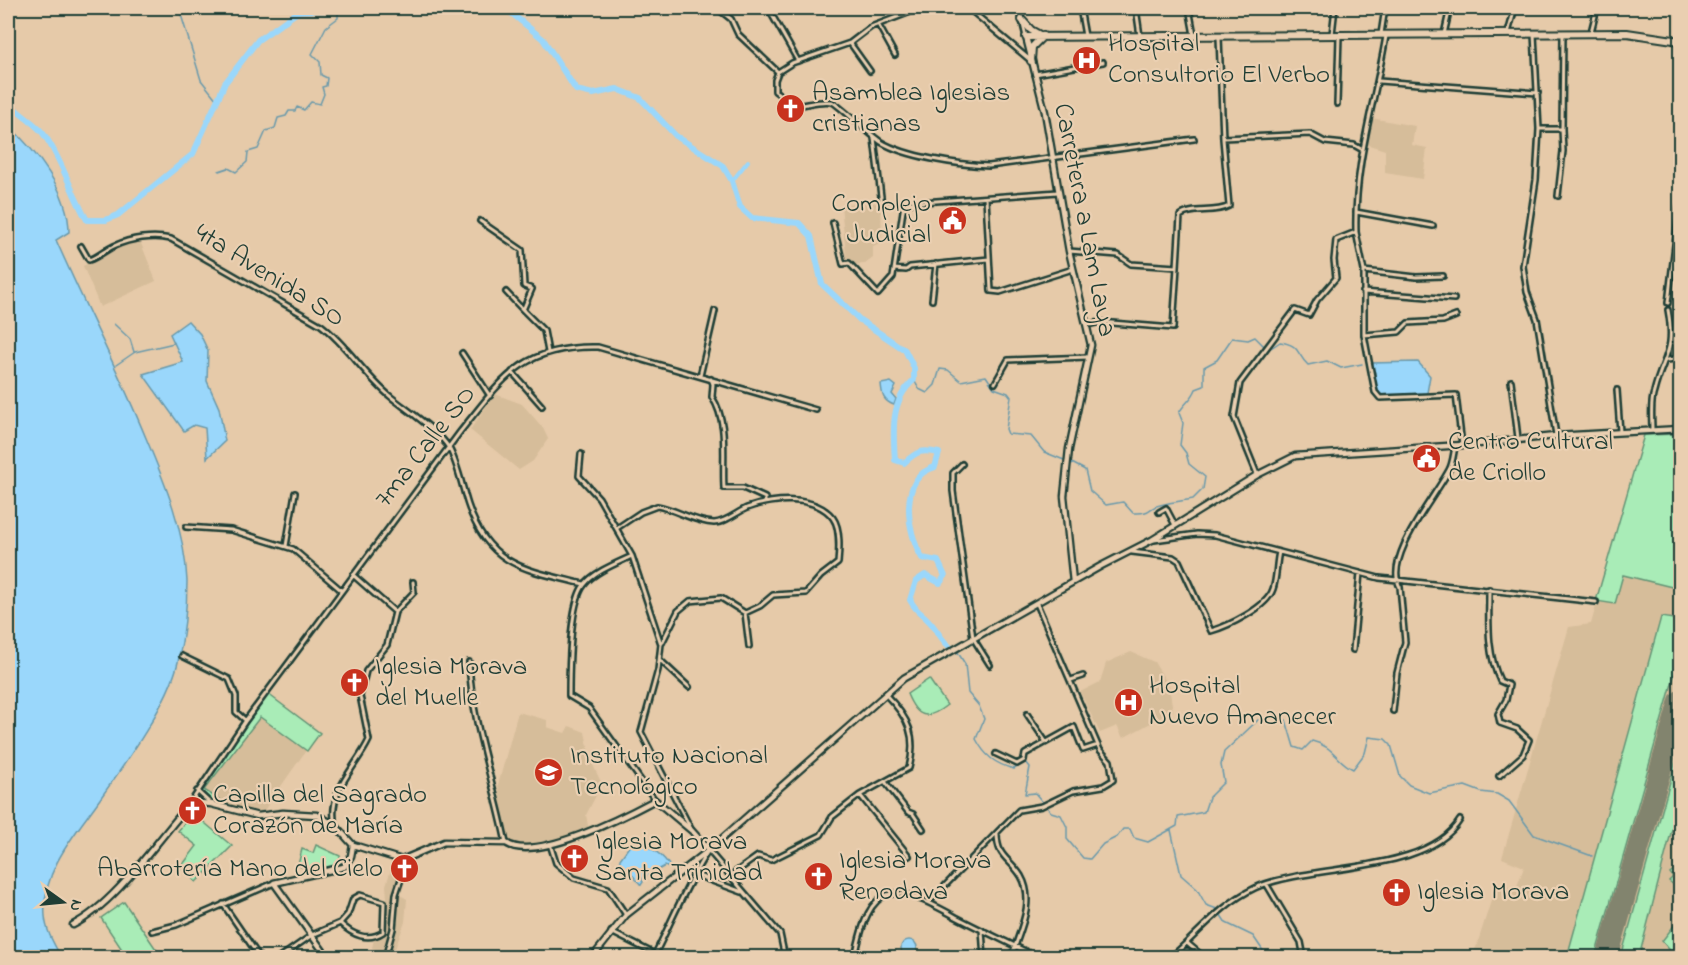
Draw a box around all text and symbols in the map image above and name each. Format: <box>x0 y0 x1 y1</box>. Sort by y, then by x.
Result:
place label: Hospital Consultorio El Verbo <box>1108 25 1330 95</box>
hospital icon: Hospital Consultorio El Verbo <box>1071 44 1103 76</box>
place label: Asamblea Iglesias cristianas <box>812 74 1010 144</box>
church icon: Asamblea Iglesias cristianas <box>775 93 807 125</box>
street label: Carretera a Lam Laya <box>1042 100 1126 340</box>
place label: Complejo Judicial <box>831 185 931 255</box>
public building icon: Complejo Judicial <box>936 204 968 236</box>
street label: 4ta Avenida SO <box>186 214 352 338</box>
street label: 7ma Calle SO <box>366 378 486 516</box>
place label: Centro Cultural de Criollo <box>1448 423 1613 493</box>
public building icon: Centro Cultural de Criollo <box>1411 442 1443 474</box>
place label: Iglesia Morava del Muelle <box>375 648 527 718</box>
church icon: Iglesia Morava del Muelle <box>338 667 370 699</box>
place label: Hospital Nuevo Amanecer <box>1149 667 1337 737</box>
hospital icon: Hospital Nuevo Amanecer <box>1112 686 1144 718</box>
place label: Instituto Nacional Tecnológico <box>570 737 768 807</box>
school or university icon: Instituto Nacional Tecnológico <box>533 756 565 788</box>
place label: Capilla del Sagrado Corazón de María <box>213 776 427 846</box>
church icon: Capilla del Sagrado Corazón de María <box>176 795 208 827</box>
place label: Iglesia Morava Santa Trinidad <box>595 823 762 893</box>
church icon: Iglesia Morava Santa Trinidad <box>558 842 590 874</box>
place label: Iglesia Morava Renodava <box>839 842 991 912</box>
place label: Abarrotería Mano del Cielo <box>97 850 383 889</box>
church icon: Abarrotería Mano del Cielo <box>388 853 420 885</box>
church icon: Iglesia Morava Renodava <box>802 861 834 893</box>
north arrow <box>33 872 93 932</box>
place label: Iglesia Morava <box>1417 873 1569 912</box>
church icon: Iglesia Morava <box>1380 876 1412 908</box>
text: N <box>63 897 89 914</box>

